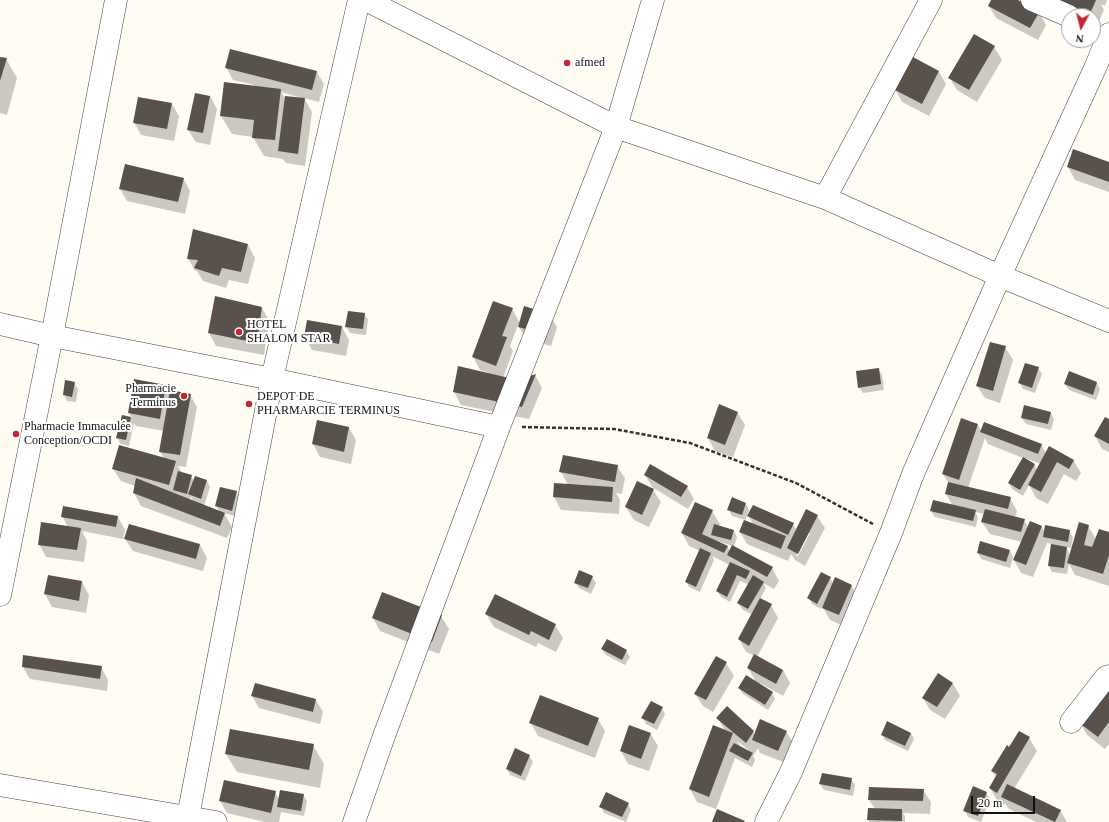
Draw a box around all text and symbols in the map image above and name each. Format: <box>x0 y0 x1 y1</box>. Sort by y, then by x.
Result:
north arrow <box>1061 8 1101 48</box>
text: N <box>1075 32 1084 45</box>
place label: afmed <box>575 56 605 70</box>
marker: afmed <box>562 58 572 68</box>
place label: HOTEL SHALOM STAR <box>247 318 330 346</box>
marker: HOTEL SHALOM STAR <box>234 327 244 337</box>
place label: Pharmacie Terminus <box>125 382 176 410</box>
place label: DEPOT DE PHARMARCIE TERMINUS <box>257 390 400 418</box>
marker: Pharmacie Terminus <box>179 391 189 401</box>
marker: DEPOT DE PHARMARCIE TERMINUS <box>244 399 254 409</box>
place label: Pharmacie Immaculée Conception/OCDI <box>24 420 131 448</box>
marker: Pharmacie Immaculée Conception/OCDI <box>11 429 21 439</box>
scale bar <box>973 788 1037 814</box>
text: 20 m <box>978 796 1002 810</box>

